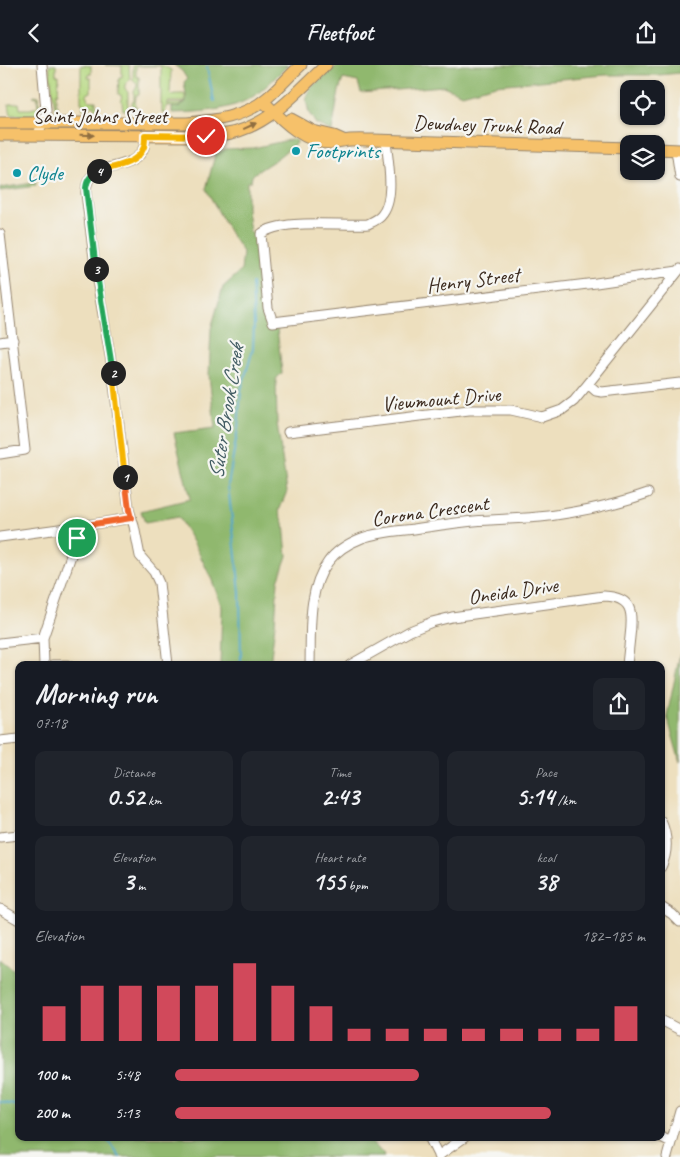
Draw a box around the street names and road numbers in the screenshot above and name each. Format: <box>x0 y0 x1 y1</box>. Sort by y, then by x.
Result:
street label: Saint Johns Street <box>33 103 169 129</box>
street label: Dewdney Trunk Road <box>413 109 565 141</box>
street label: Henry Street <box>425 261 524 299</box>
street label: Viewmount Drive <box>381 381 502 417</box>
street label: Corona Crescent <box>370 490 492 532</box>
street label: Oneida Drive <box>467 572 561 610</box>

